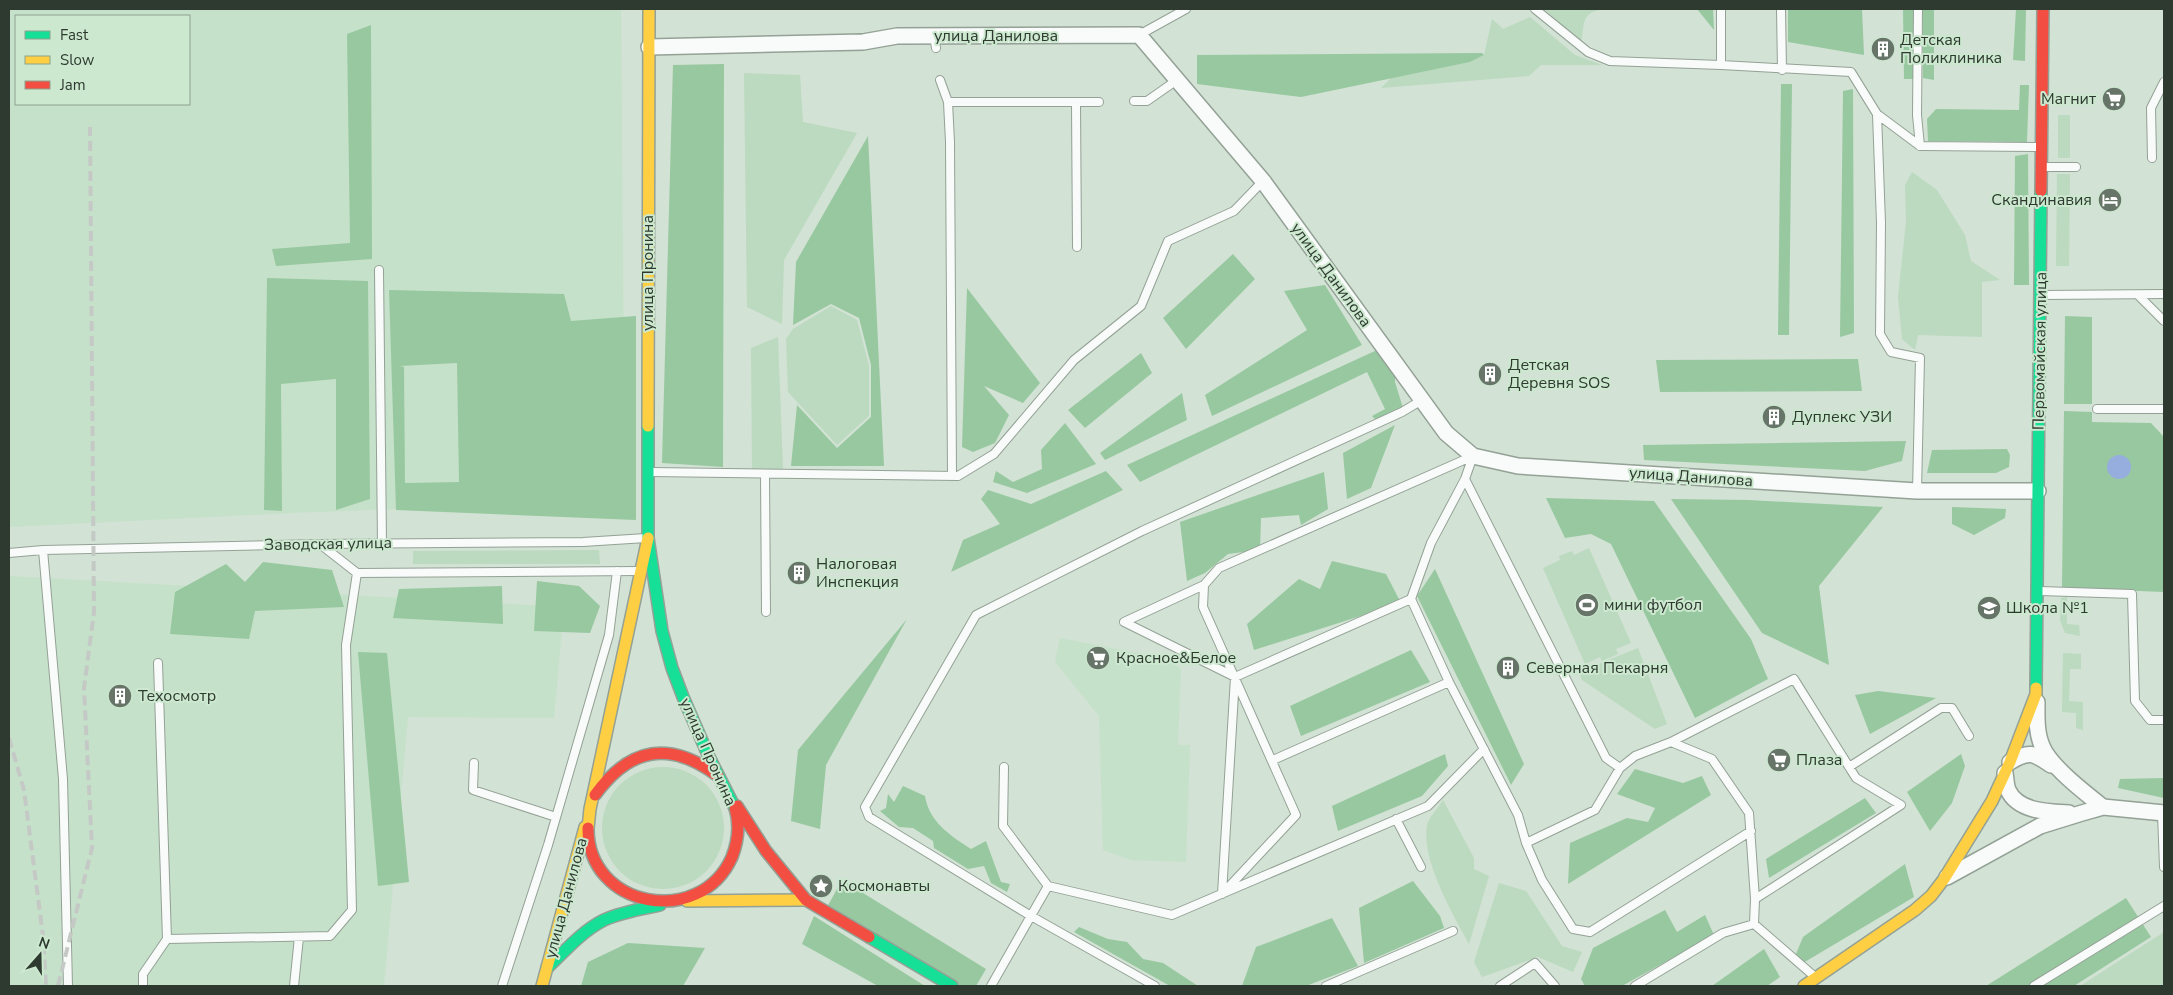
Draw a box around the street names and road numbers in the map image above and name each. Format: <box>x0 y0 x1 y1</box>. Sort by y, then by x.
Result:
street label: улица Данилова <box>934 25 1058 47</box>
street label: улица Пронина <box>637 215 659 331</box>
street label: улица Данилова <box>1286 218 1376 332</box>
street label: Первомайская улица <box>2028 272 2052 430</box>
street label: улица Данилова <box>1628 462 1754 492</box>
street label: Заводская улица <box>264 532 392 556</box>
street label: улица Пронина <box>674 694 742 810</box>
street label: улица Данилова <box>539 835 593 961</box>

